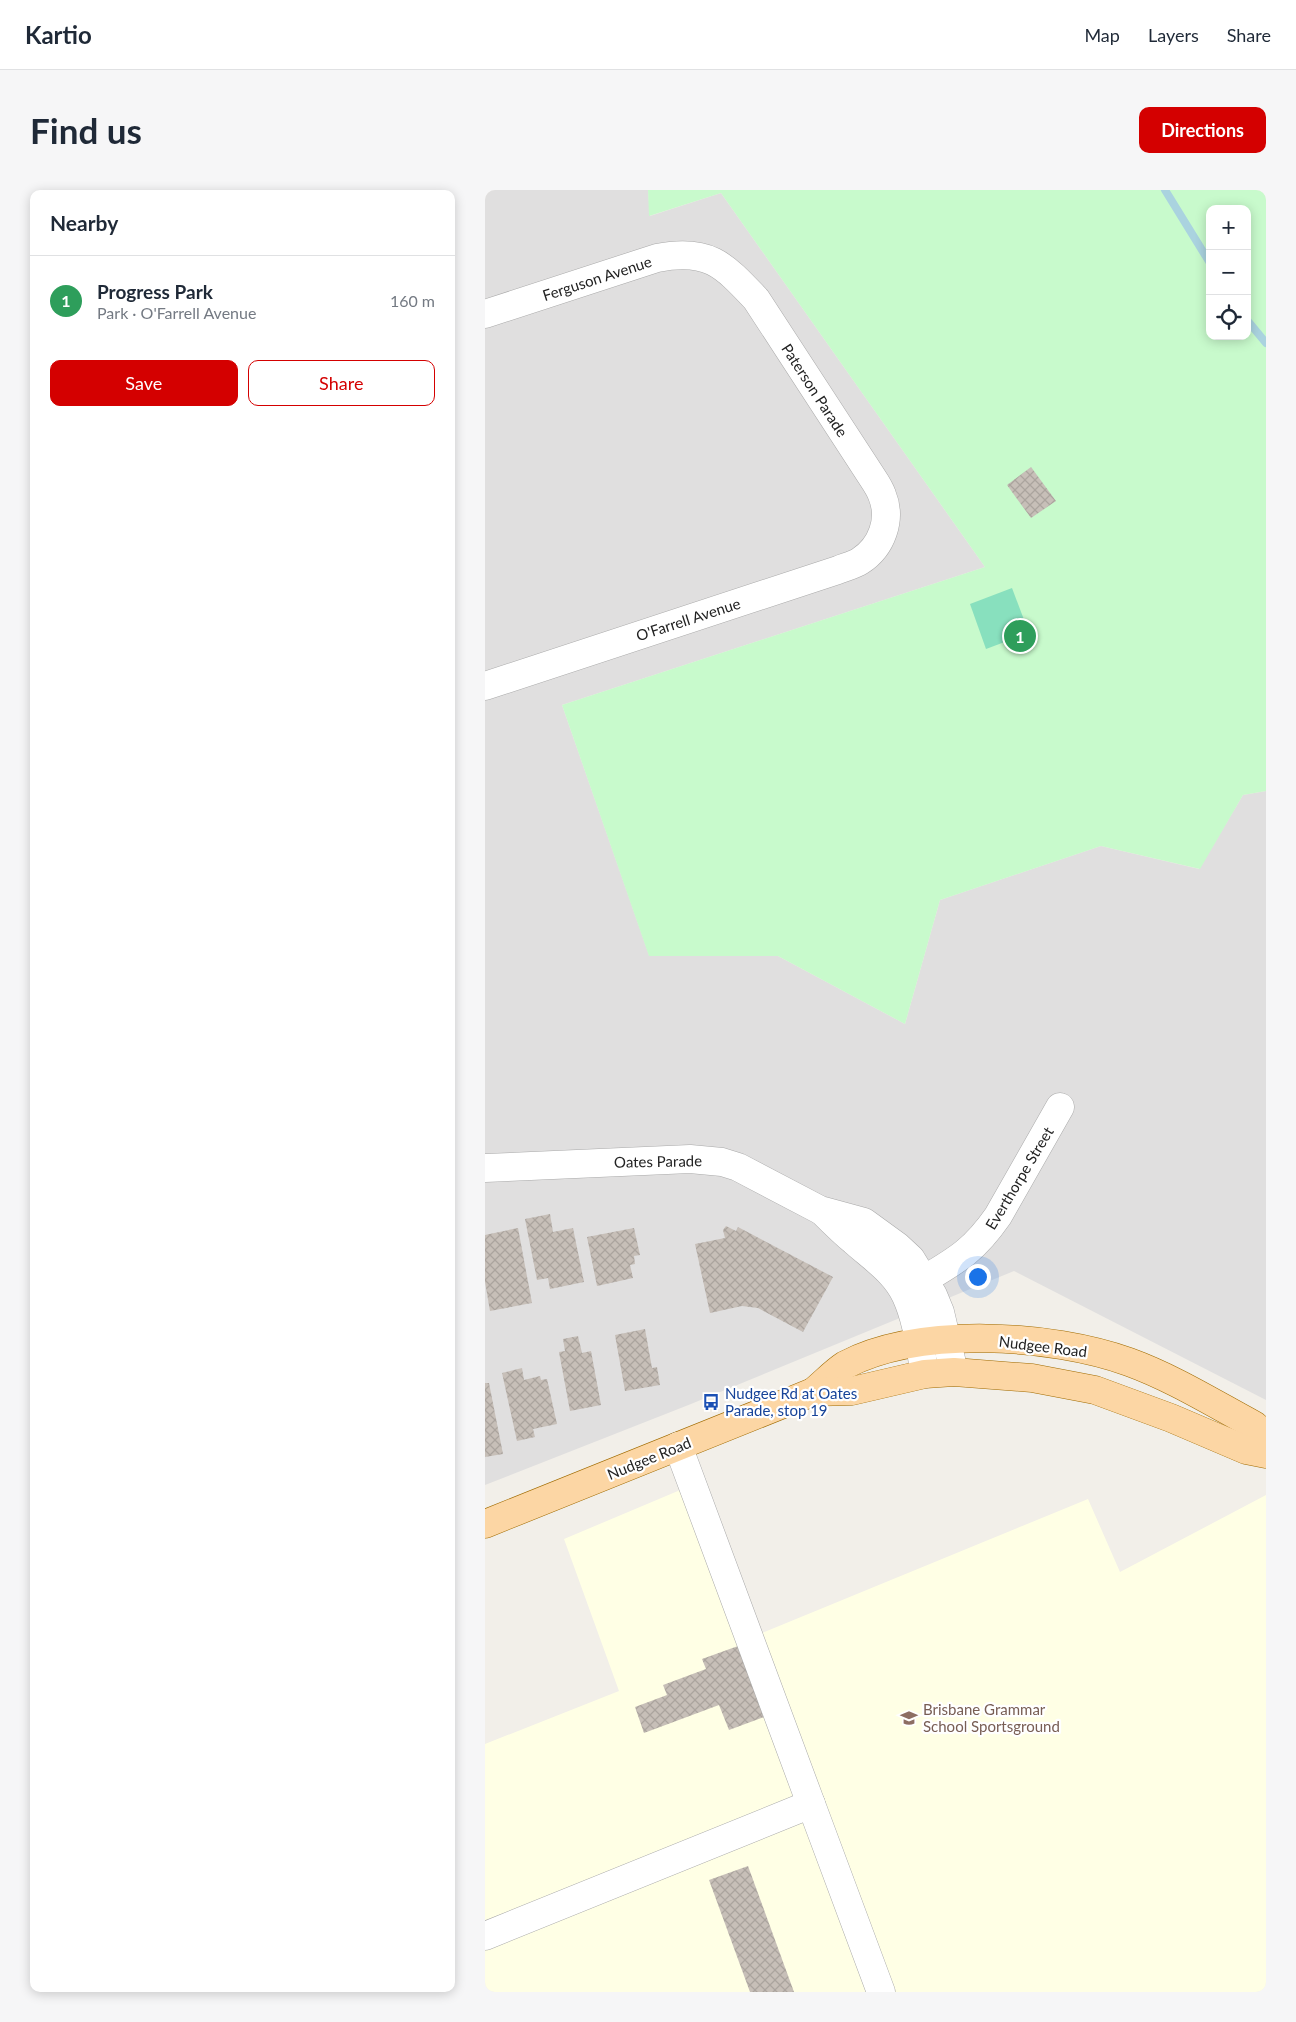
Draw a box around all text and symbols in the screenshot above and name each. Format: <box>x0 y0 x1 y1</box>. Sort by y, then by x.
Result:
text: Kartio <box>25 20 92 49</box>
text: Map <box>1084 24 1120 46</box>
text: Layers <box>1148 24 1199 46</box>
text: Share <box>1227 24 1271 46</box>
button: Directions <box>1139 107 1266 153</box>
text: Find us <box>30 109 142 151</box>
map controls <box>1206 205 1251 340</box>
button: + <box>1206 205 1251 250</box>
text: Nearby <box>50 210 118 235</box>
button: − <box>1206 250 1251 295</box>
street label: Ferguson Avenue <box>540 252 654 304</box>
text: Progress Park <box>97 280 213 303</box>
text: 1 <box>61 291 71 310</box>
text: 160 m <box>390 291 435 310</box>
button: locate <box>1206 295 1251 340</box>
text: Park · O'Farrell Avenue <box>97 303 256 322</box>
street label: Paterson Parade <box>778 340 852 440</box>
button: Save <box>50 360 238 406</box>
button: Share <box>248 360 435 406</box>
street label: O'Farrell Avenue <box>634 594 742 644</box>
pin: 1 <box>1004 617 1036 655</box>
street label: Everthorpe Street <box>981 1123 1057 1233</box>
street label: Oates Parade <box>614 1151 702 1171</box>
your location <box>965 1264 991 1290</box>
street label: Nudgee Road <box>998 1332 1088 1360</box>
place label: Nudgee Rd at Oates Parade, stop 19 <box>725 1384 857 1419</box>
bus stop icon: Nudgee Rd at Oates Parade, stop 19 <box>701 1392 721 1412</box>
street label: Nudgee Road <box>604 1433 694 1483</box>
place label: Brisbane Grammar School Sportsground <box>923 1700 1060 1735</box>
school or university icon: Brisbane Grammar School Sportsground <box>899 1708 919 1728</box>

